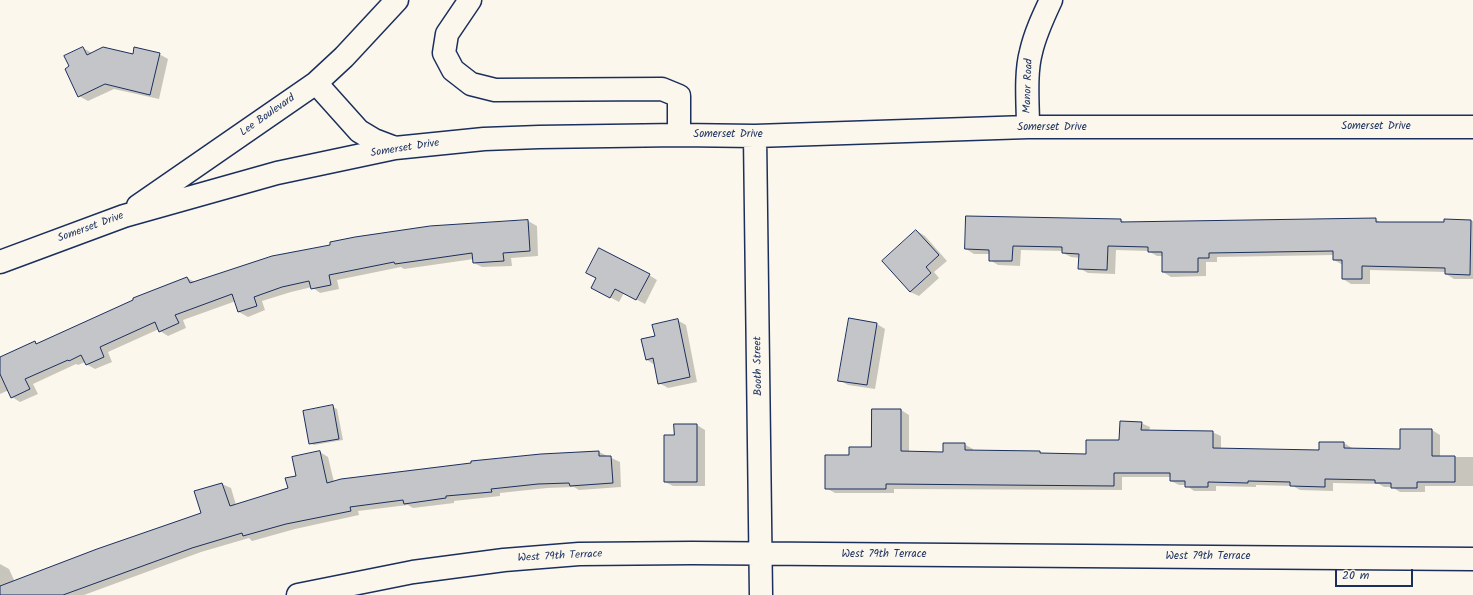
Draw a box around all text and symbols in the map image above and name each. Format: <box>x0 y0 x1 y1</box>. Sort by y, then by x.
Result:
street label: Manor Road <box>1021 58 1037 114</box>
street label: Lee Boulevard <box>238 92 298 140</box>
street label: Somerset Drive <box>1341 120 1411 134</box>
street label: Somerset Drive <box>1017 121 1087 135</box>
street label: Somerset Drive <box>693 128 763 142</box>
street label: Somerset Drive <box>370 137 440 161</box>
street label: Somerset Drive <box>56 210 126 246</box>
street label: Booth Street <box>752 336 766 396</box>
street label: West 79th Terrace <box>517 548 603 566</box>
street label: West 79th Terrace <box>841 548 927 562</box>
street label: West 79th Terrace <box>1165 550 1251 564</box>
scale bar <box>1337 561 1415 587</box>
text: 20 m <box>1342 566 1369 585</box>

